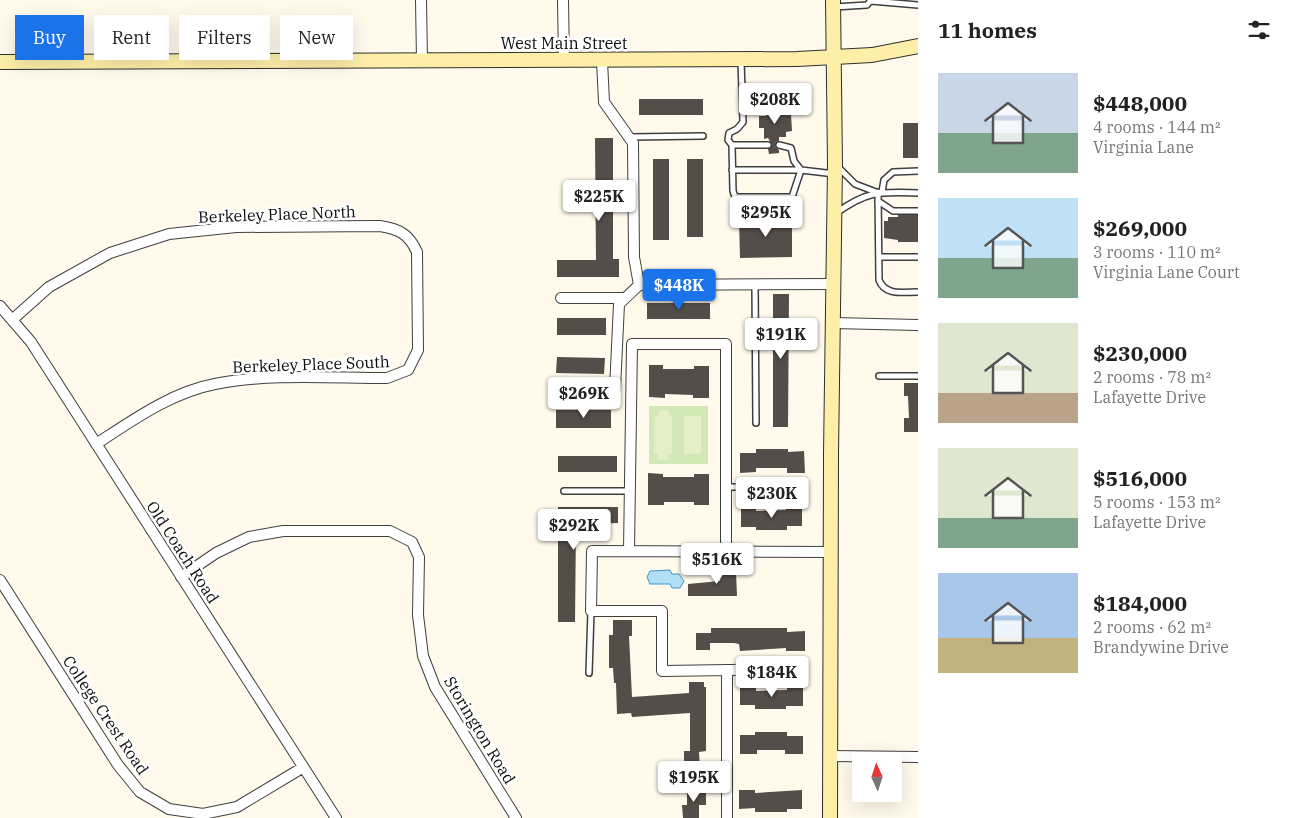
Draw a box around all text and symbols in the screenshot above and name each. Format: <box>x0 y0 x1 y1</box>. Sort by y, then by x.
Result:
chip: Buy <box>15 15 84 60</box>
chip: Rent <box>94 15 169 60</box>
chip: Filters <box>179 15 270 60</box>
chip: New <box>280 15 353 60</box>
text: 11 homes <box>938 16 1037 44</box>
icon: filters <box>1245 16 1273 44</box>
street label: West Main Street <box>500 33 628 53</box>
pin: $208K <box>740 82 810 125</box>
text: $208K <box>750 89 800 109</box>
text: $448,000 <box>1093 89 1187 117</box>
icon: home <box>978 93 1038 153</box>
text: 4 rooms · 144 m² <box>1093 117 1221 137</box>
text: Virginia Lane <box>1093 137 1194 157</box>
pin: $225K <box>564 180 634 222</box>
text: $225K <box>574 186 624 206</box>
pin: $295K <box>731 196 801 238</box>
street label: Berkeley Place North <box>198 201 356 227</box>
text: $295K <box>741 202 791 222</box>
text: $269,000 <box>1093 214 1187 242</box>
icon: home <box>978 218 1038 278</box>
text: 3 rooms · 110 m² <box>1093 242 1221 262</box>
text: Virginia Lane Court <box>1093 262 1240 282</box>
pin: $448K <box>644 268 714 311</box>
text: $448K <box>654 275 704 295</box>
pin: $191K <box>746 318 816 360</box>
text: $191K <box>756 324 806 344</box>
text: $230,000 <box>1093 339 1187 367</box>
icon: home <box>978 343 1038 403</box>
street label: Berkeley Place South <box>232 351 390 377</box>
text: 2 rooms · 78 m² <box>1093 367 1211 387</box>
pin: $269K <box>549 376 619 419</box>
text: $269K <box>559 383 609 403</box>
text: Lafayette Drive <box>1093 387 1206 407</box>
text: $516,000 <box>1093 464 1187 492</box>
icon: home <box>978 468 1038 528</box>
pin: $230K <box>737 476 807 519</box>
text: $230K <box>747 483 797 503</box>
text: 5 rooms · 153 m² <box>1093 492 1221 512</box>
street label: Old Coach Road <box>142 497 224 607</box>
pin: $292K <box>539 508 609 551</box>
text: Lafayette Drive <box>1093 512 1206 532</box>
text: $292K <box>549 515 599 535</box>
pin: $516K <box>682 542 752 585</box>
text: $516K <box>692 549 742 569</box>
text: $184,000 <box>1093 589 1187 617</box>
icon: home <box>978 593 1038 653</box>
text: 2 rooms · 62 m² <box>1093 617 1211 637</box>
text: Brandywine Drive <box>1093 637 1229 657</box>
street label: College Crest Road <box>59 652 153 779</box>
pin: $184K <box>737 656 807 698</box>
text: $184K <box>747 662 797 682</box>
street label: Storington Road <box>440 673 520 788</box>
north arrow <box>852 752 902 802</box>
map controls <box>852 752 902 802</box>
pin: $195K <box>659 760 729 803</box>
text: $195K <box>669 767 719 787</box>

